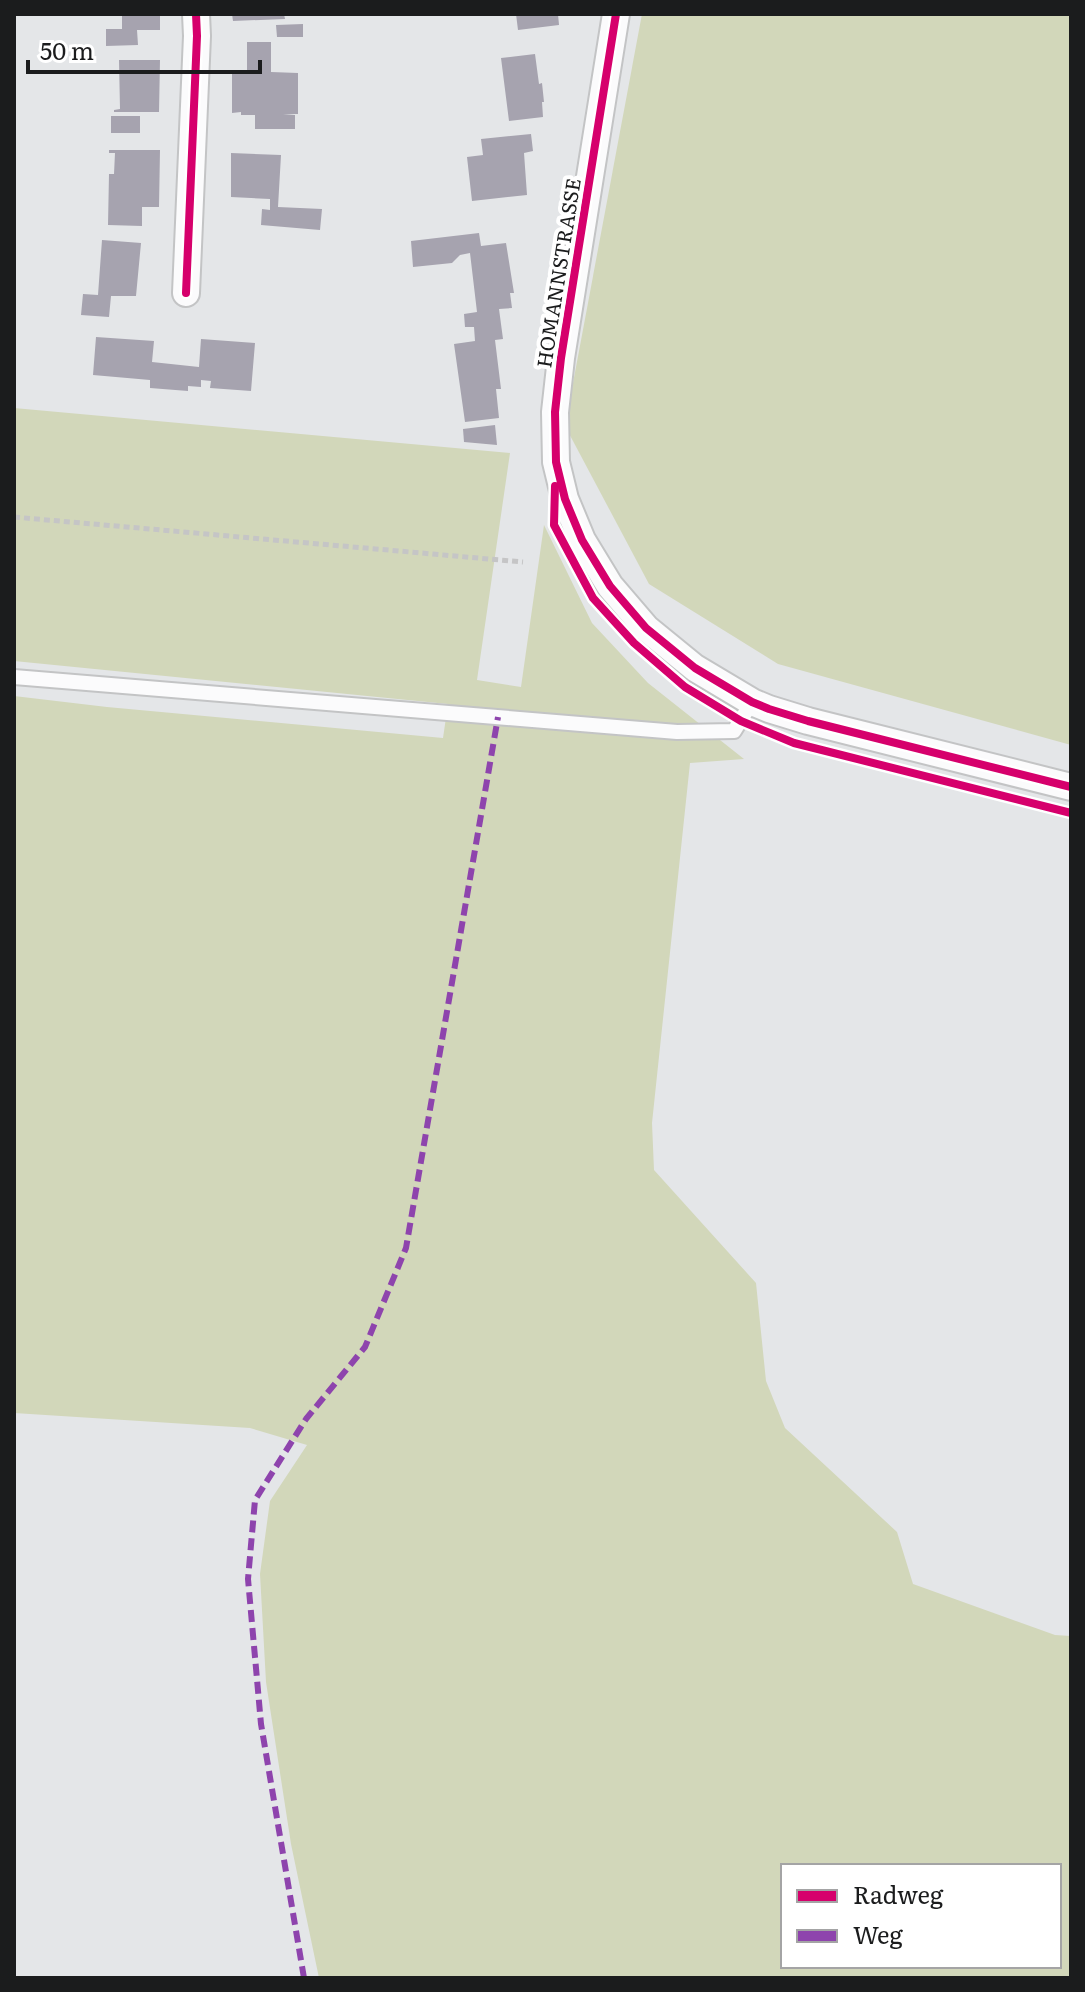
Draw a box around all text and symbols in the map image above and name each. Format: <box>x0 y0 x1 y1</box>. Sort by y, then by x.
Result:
scale bar <box>28 24 260 74</box>
text: 50 m <box>40 32 94 67</box>
street label: HOMANNSTRASSE <box>527 176 587 370</box>
legend <box>781 1864 1061 1968</box>
text: Radweg <box>853 1876 944 1911</box>
text: Weg <box>853 1916 904 1951</box>

